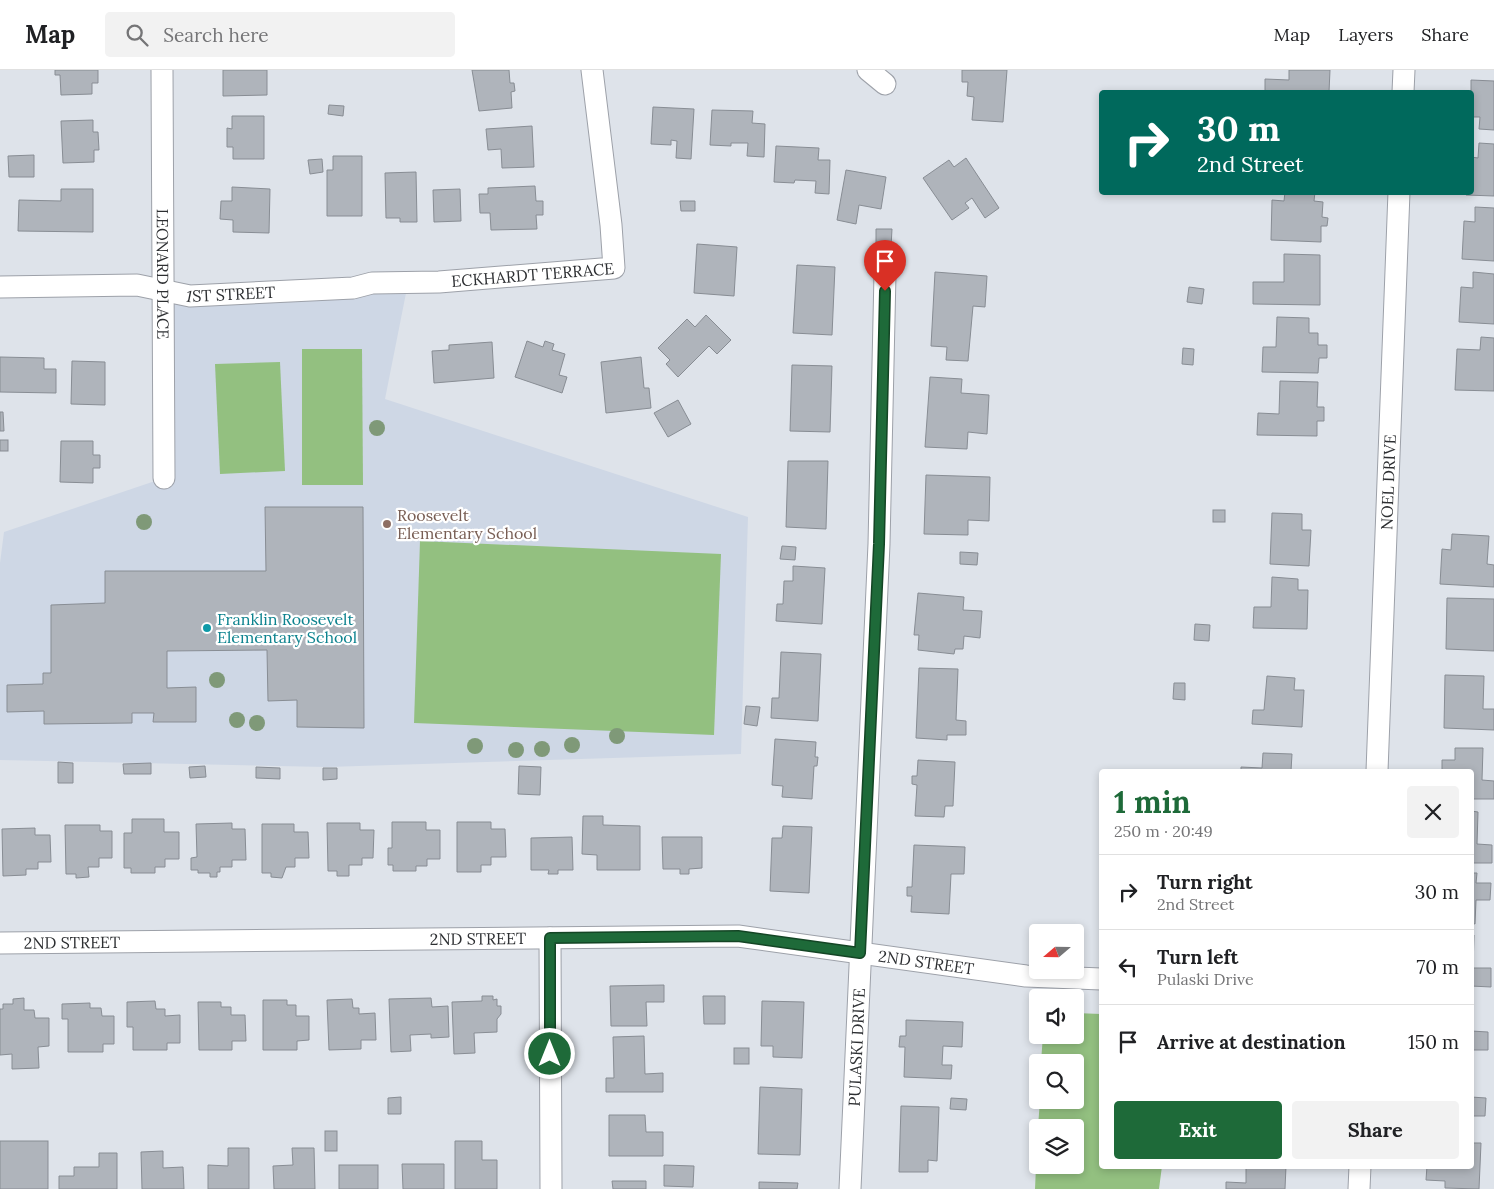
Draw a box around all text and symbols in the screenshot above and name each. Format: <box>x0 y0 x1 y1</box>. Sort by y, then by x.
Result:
search box <box>105 12 455 57</box>
text: Map <box>25 19 75 50</box>
icon: search <box>123 21 151 49</box>
text: Search here <box>163 23 269 47</box>
text: Map <box>1274 23 1310 46</box>
text: Layers <box>1338 23 1393 46</box>
text: Share <box>1421 23 1469 46</box>
text: 30 m <box>1197 106 1280 151</box>
icon: right <box>1114 110 1179 175</box>
text: 2nd Street <box>1197 150 1303 178</box>
street label: LEONARD PLACE <box>153 209 173 339</box>
pin <box>864 240 906 291</box>
icon: arrive <box>871 247 899 275</box>
street label: ECKHARDT TERRACE <box>451 258 615 291</box>
street label: 1ST STREET <box>184 282 276 306</box>
street label: NOEL DRIVE <box>1376 434 1400 530</box>
place label: Roosevelt Elementary School <box>397 505 537 543</box>
marker: Roosevelt Elementary School <box>381 518 393 530</box>
place label: Franklin Roosevelt Elementary School <box>217 609 357 647</box>
marker: Franklin Roosevelt Elementary School <box>201 622 213 634</box>
text: 1 min <box>1114 783 1191 821</box>
button: close <box>1407 786 1459 838</box>
text: 250 m · 20:49 <box>1114 821 1213 841</box>
text: Turn right <box>1157 870 1253 894</box>
icon: right <box>1114 878 1142 906</box>
text: 30 m <box>1415 880 1459 904</box>
text: 2nd Street <box>1157 894 1234 914</box>
north arrow <box>1029 924 1084 979</box>
map controls <box>1029 924 1084 1174</box>
street label: 2ND STREET <box>430 928 526 949</box>
street label: 2ND STREET <box>24 932 120 953</box>
text: Turn left <box>1157 945 1238 969</box>
street label: 2ND STREET <box>877 946 975 979</box>
icon: left <box>1114 953 1142 981</box>
text: 70 m <box>1416 955 1459 979</box>
text: Pulaski Drive <box>1157 969 1254 989</box>
street label: PULASKI DRIVE <box>844 987 869 1107</box>
button: sound <box>1029 989 1084 1044</box>
position arrow <box>523 1027 575 1079</box>
icon: arrive <box>1114 1028 1142 1056</box>
text: Arrive at destination <box>1157 1030 1346 1054</box>
text: 150 m <box>1408 1030 1459 1054</box>
button: search <box>1029 1054 1084 1109</box>
button: Exit <box>1114 1101 1282 1159</box>
button: Share <box>1292 1101 1459 1159</box>
button: layers <box>1029 1119 1084 1174</box>

